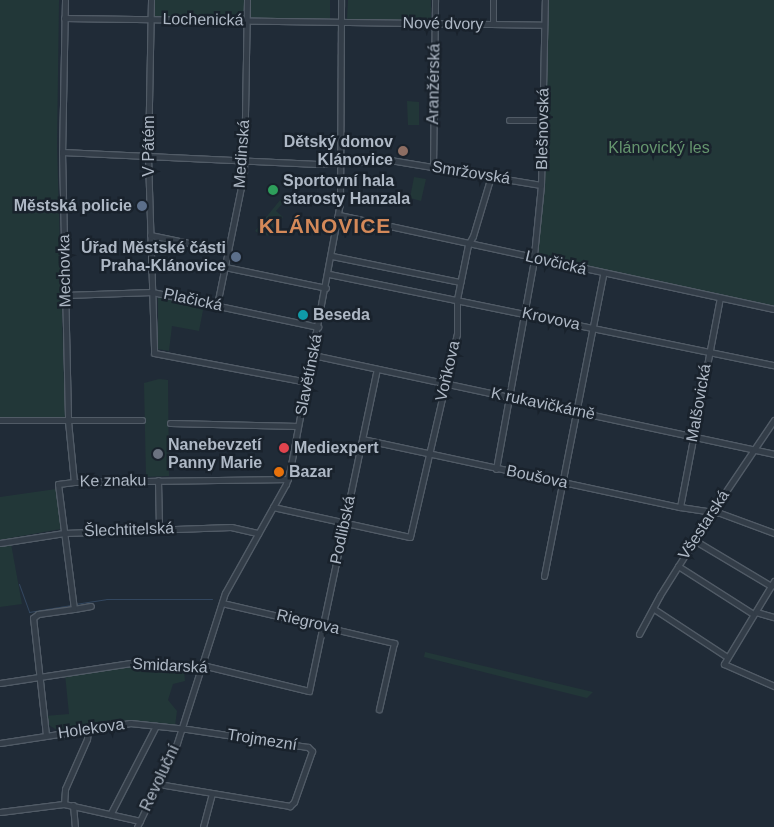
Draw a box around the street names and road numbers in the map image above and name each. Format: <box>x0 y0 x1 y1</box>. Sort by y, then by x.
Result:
street label: Lochenická <box>162 10 244 30</box>
street label: Nové dvory <box>402 14 484 34</box>
street label: Aranžérská <box>424 43 444 125</box>
street label: Blešnovská <box>533 88 553 170</box>
street label: V Pátém <box>139 115 159 177</box>
street label: Medinská <box>230 119 254 189</box>
street label: Smržovská <box>430 157 512 189</box>
street label: Mechovka <box>55 234 75 308</box>
street label: Lovčická <box>524 247 588 279</box>
street label: Plačická <box>162 284 224 316</box>
street label: Krovova <box>520 304 582 334</box>
street label: Slavětínská <box>292 333 326 417</box>
street label: Voňkova <box>432 339 464 403</box>
street label: Malšovická <box>683 362 715 444</box>
street label: K rukavičkárně <box>489 384 597 424</box>
street label: Boušova <box>505 461 569 493</box>
street label: Ke znaku <box>79 471 147 491</box>
street label: Všestarská <box>674 487 734 563</box>
street label: Podlibská <box>326 494 360 566</box>
street label: Šlechtitelská <box>84 519 174 541</box>
street label: Riegrova <box>275 605 341 639</box>
street label: Smidarská <box>132 654 208 678</box>
street label: Holekova <box>57 715 125 743</box>
street label: Trojmezní <box>226 725 298 755</box>
street label: Revoluční <box>136 742 184 814</box>

